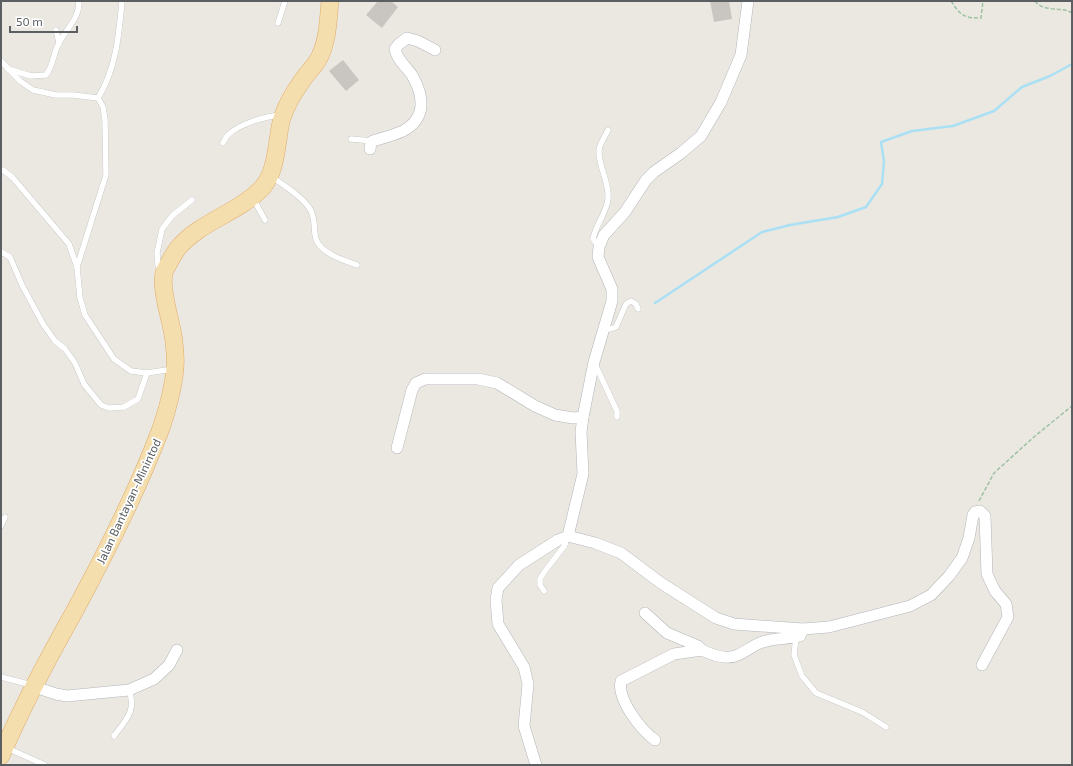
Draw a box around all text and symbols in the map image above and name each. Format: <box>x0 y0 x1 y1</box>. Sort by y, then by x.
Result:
scale bar <box>10 8 77 34</box>
text: 50 m <box>16 14 43 28</box>
street label: Jalan Bantayan-Minintod <box>93 436 163 566</box>

